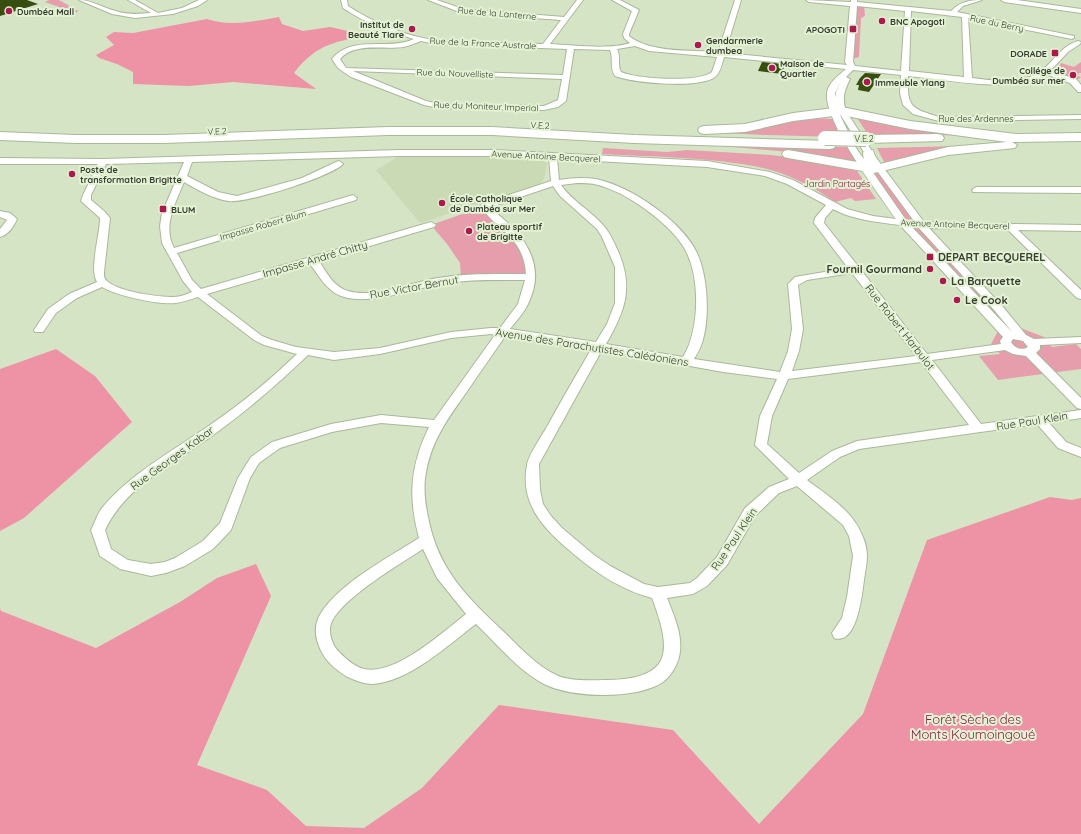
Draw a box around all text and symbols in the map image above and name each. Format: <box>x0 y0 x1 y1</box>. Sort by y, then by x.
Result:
street label: Rue de la Lanterne <box>457 4 537 22</box>
marker: Dumbéa Mall <box>4 6 14 16</box>
place label: Dumbéa Mall <box>17 6 74 17</box>
street label: Rue du Berry <box>969 12 1025 34</box>
marker: BNC Apogoti <box>877 16 887 26</box>
place label: BNC Apogoti <box>890 16 945 27</box>
place label: Institut de Beauté Tiare <box>348 19 404 40</box>
marker: Institut de Beauté Tiare <box>407 24 417 34</box>
place label: APOGOTI <box>806 24 845 35</box>
marker: APOGOTI <box>848 24 858 34</box>
street label: Rue de la France Australe <box>429 35 537 51</box>
place label: Gendarmerie dumbea <box>706 35 763 56</box>
marker: Gendarmerie dumbea <box>693 40 703 50</box>
place label: DORADE <box>1010 48 1047 59</box>
marker: DORADE <box>1050 48 1060 58</box>
place label: Maison de Quartier <box>780 58 824 79</box>
marker: Maison de Quartier <box>767 63 777 73</box>
place label: Collége de Dumbéa sur mer <box>992 65 1065 86</box>
street label: Rue du Nouvelliste <box>416 66 494 80</box>
marker: Collége de Dumbéa sur mer <box>1068 70 1078 80</box>
marker: Immeuble Ylang <box>862 77 872 87</box>
place label: Immeuble Ylang <box>875 77 945 88</box>
street label: Rue du Moniteur Imperial <box>433 99 539 113</box>
street label: Rue des Ardennes <box>938 113 1014 124</box>
street label: V.E.2 <box>530 119 550 131</box>
street label: V.E.2 <box>207 125 227 137</box>
street label: V.E.2 <box>854 133 874 144</box>
street label: Avenue Antoine Becquerel <box>491 148 601 164</box>
place label: Poste de transformation Brigitte <box>80 164 182 185</box>
marker: Poste de transformation Brigitte <box>67 169 77 179</box>
park label: Jardin Partagés <box>804 178 870 189</box>
place label: École Catholique de Dumbéa sur Mer <box>450 193 535 214</box>
marker: École Catholique de Dumbéa sur Mer <box>437 198 447 208</box>
marker: BLUM <box>158 204 168 214</box>
place label: BLUM <box>171 204 196 215</box>
street label: Impasse Robert Blum <box>218 207 308 243</box>
street label: Avenue Antoine Becquerel <box>900 217 1010 231</box>
place label: Plateau sportif de Brigitte <box>477 221 542 242</box>
marker: Plateau sportif de Brigitte <box>464 226 474 236</box>
street label: Impasse André Chitty <box>261 237 369 281</box>
place label: DEPART BECQUEREL <box>938 250 1046 264</box>
marker: DEPART BECQUEREL <box>925 252 935 262</box>
place label: Fournil Gourmand <box>826 262 922 276</box>
marker: Fournil Gourmand <box>925 264 935 274</box>
street label: Rue Victor Bernut <box>369 272 460 302</box>
place label: La Barquette <box>951 274 1022 288</box>
marker: La Barquette <box>938 276 948 286</box>
street label: Rue Robert Harbulot <box>862 281 938 373</box>
place label: Le Cook <box>965 293 1008 307</box>
marker: Le Cook <box>952 295 962 305</box>
street label: Avenue des Parachutistes Calédoniens <box>494 325 690 369</box>
street label: Rue Paul Klein <box>995 408 1069 434</box>
street label: Rue Georges Kabar <box>127 423 217 493</box>
street label: Rue Paul Klein <box>708 505 760 573</box>
park label: Forêt Sèche des Monts Koumoingoué <box>911 711 1035 742</box>

